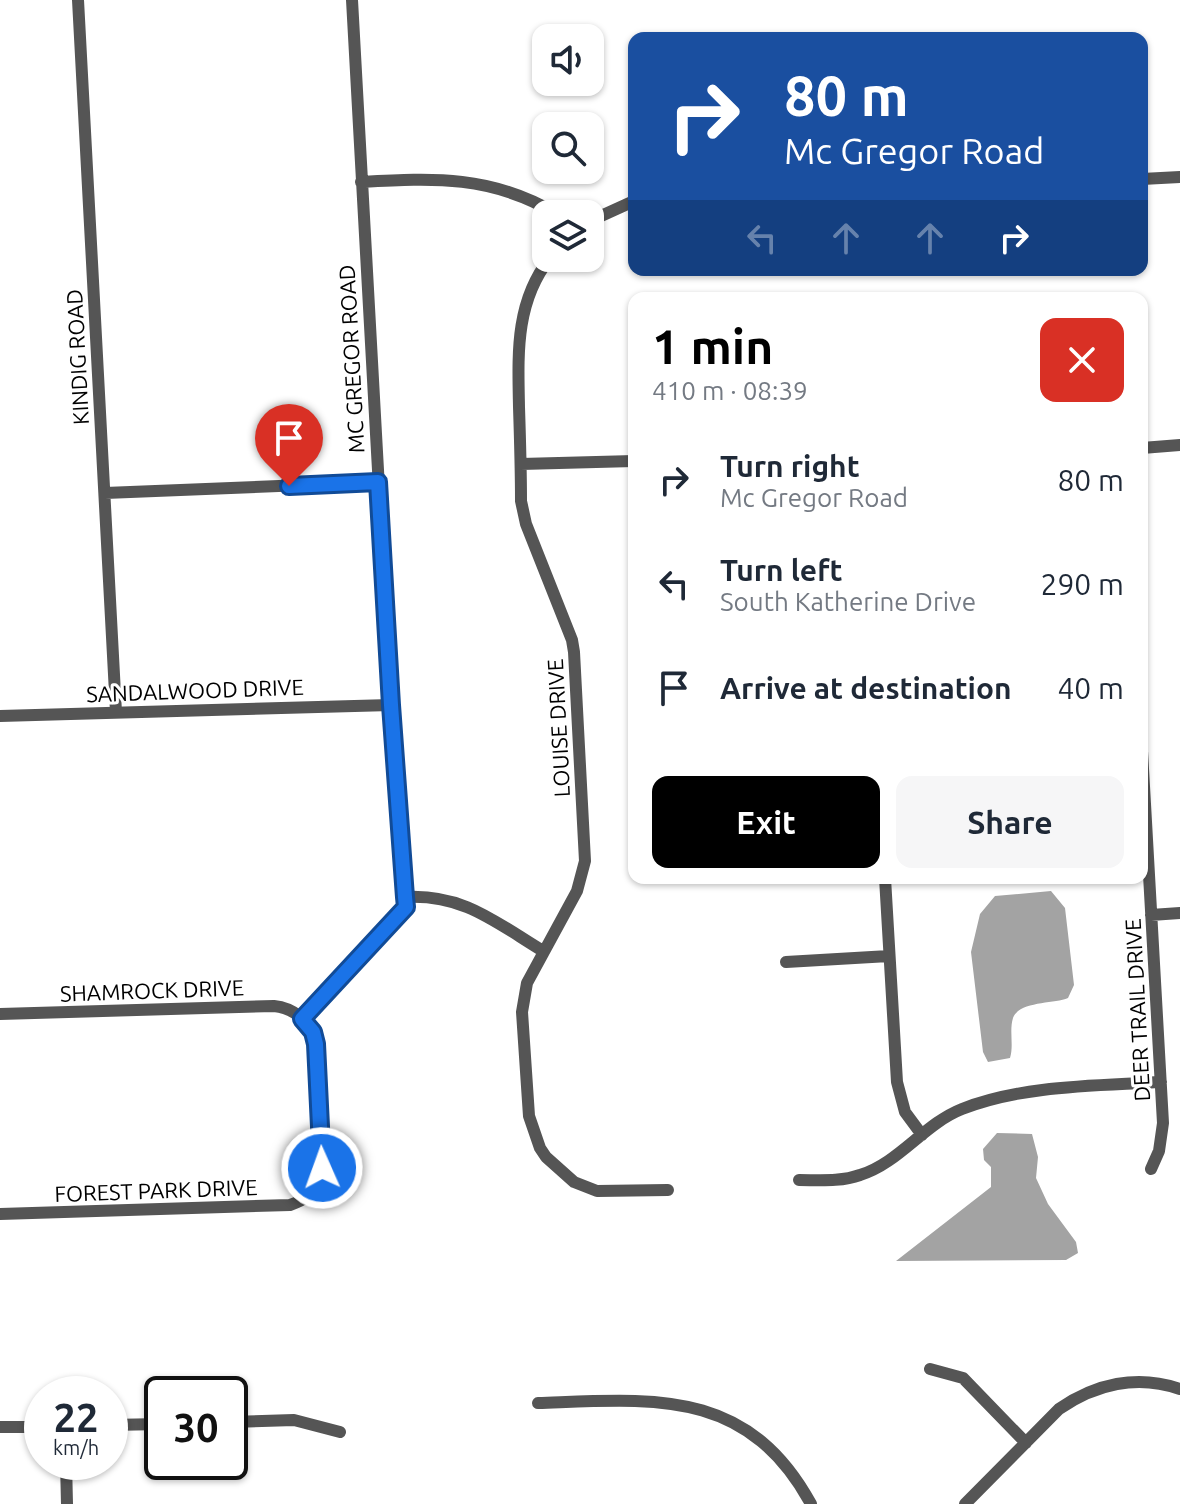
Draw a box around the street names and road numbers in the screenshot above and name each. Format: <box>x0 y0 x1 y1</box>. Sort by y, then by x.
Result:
street label: MC GREGOR ROAD <box>334 264 368 454</box>
street label: KINDIG ROAD <box>61 288 93 426</box>
street label: LOUISE DRIVE <box>542 658 574 798</box>
street label: SANDALWOOD DRIVE <box>86 674 304 706</box>
street label: DEER TRAIL DRIVE <box>1120 918 1154 1102</box>
street label: SHAMROCK DRIVE <box>60 974 244 1006</box>
street label: FOREST PARK DRIVE <box>54 1174 258 1206</box>

